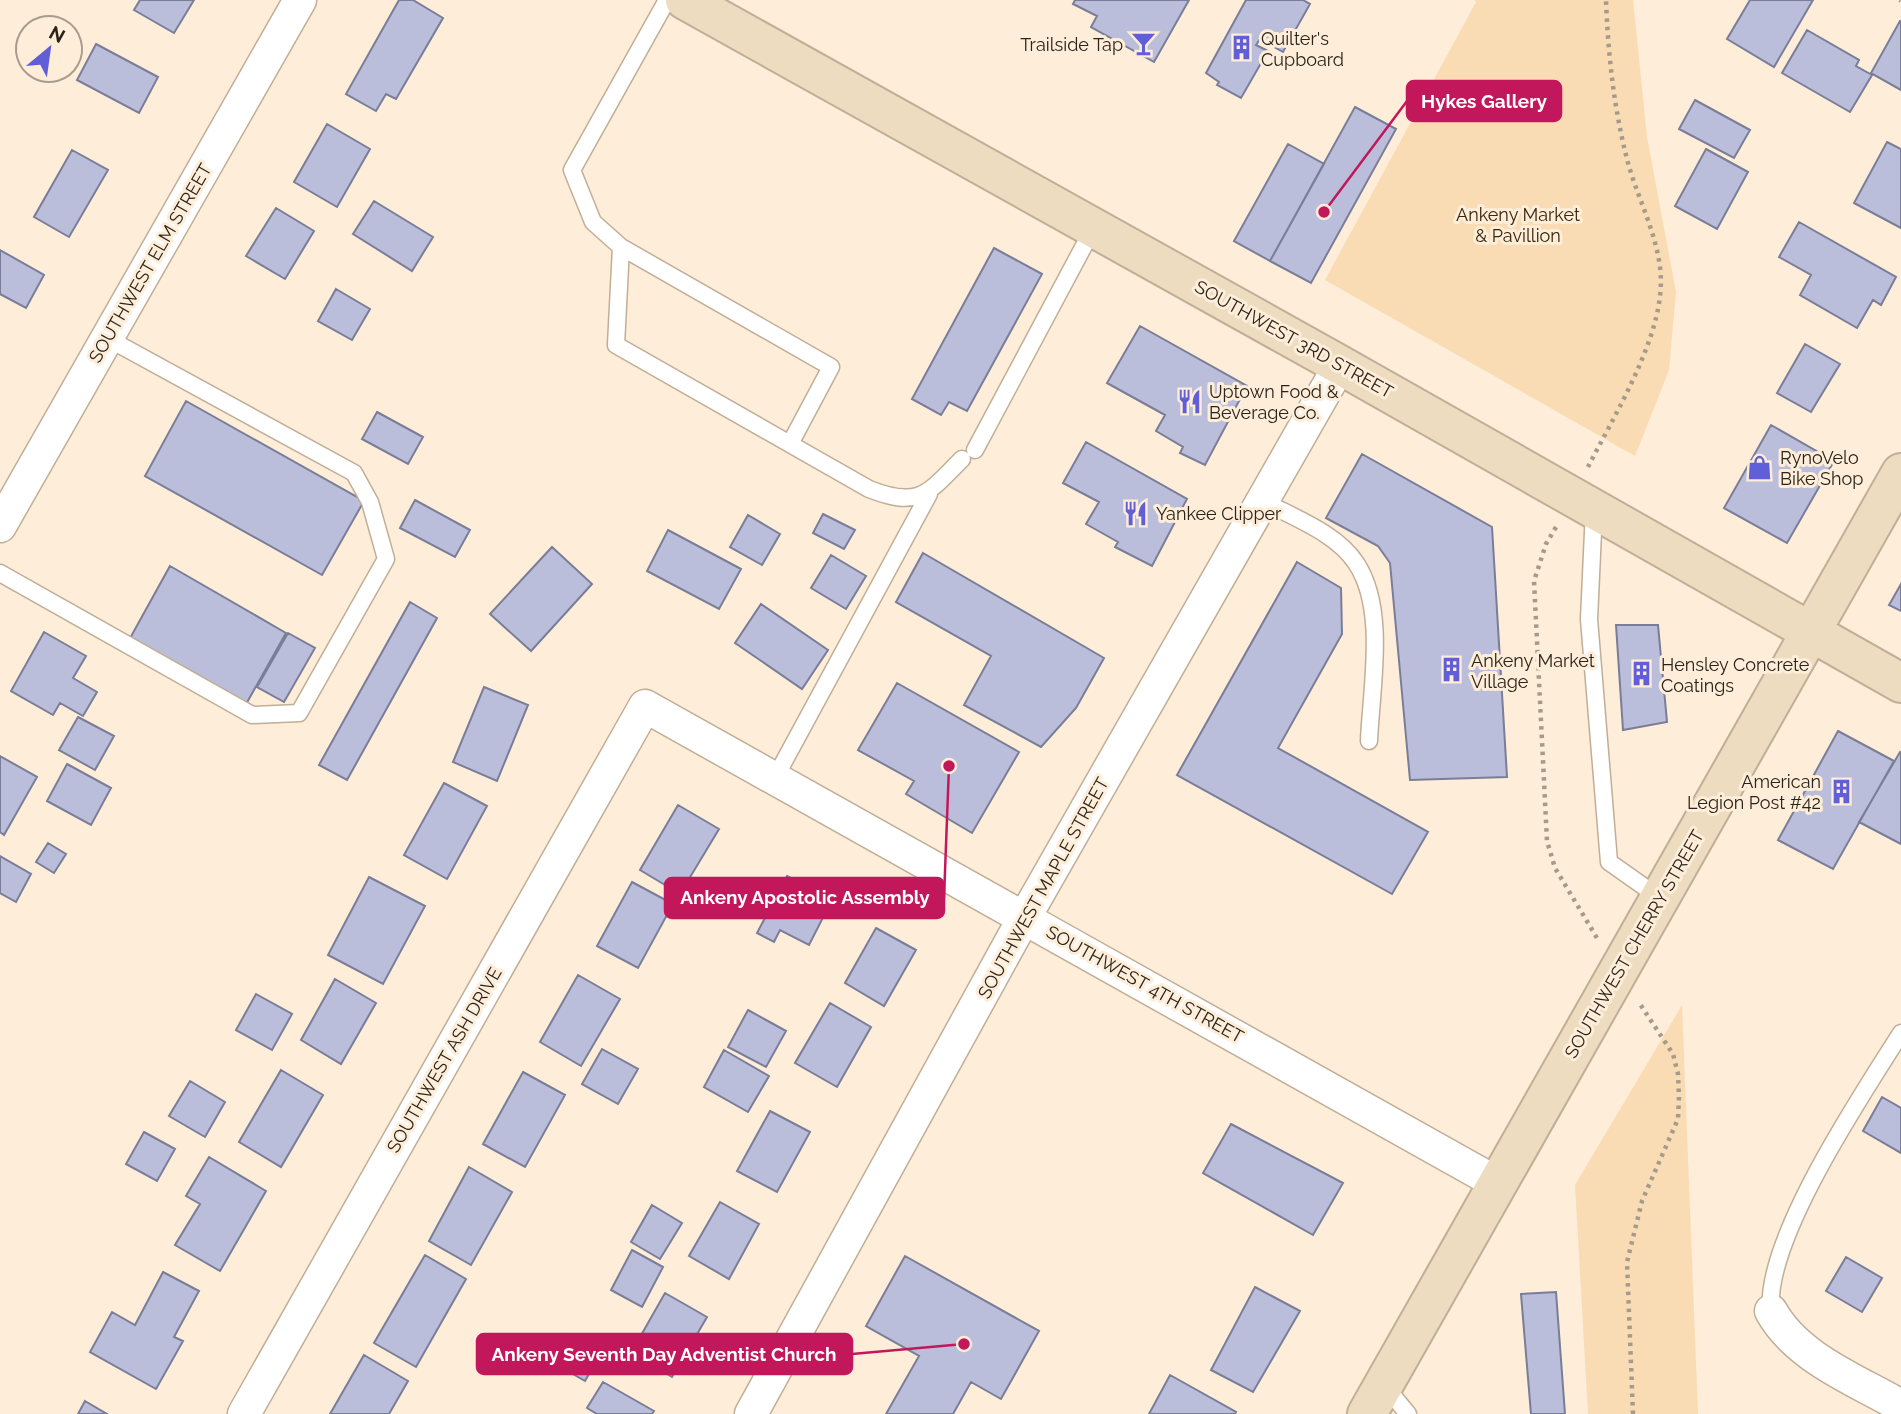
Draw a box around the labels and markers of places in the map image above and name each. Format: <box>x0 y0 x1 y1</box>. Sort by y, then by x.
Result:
place label: Quilter's Cupboard <box>1261 28 1344 70</box>
bar icon: Trailside Tap <box>1129 30 1157 58</box>
place label: Trailside Tap <box>1020 34 1123 55</box>
building icon: Quilter's Cupboard <box>1227 34 1255 62</box>
callout: Hykes Gallery <box>1407 81 1561 121</box>
place label: Uptown Food & Beverage Co. <box>1209 381 1339 423</box>
restaurant icon: Uptown Food & Beverage Co. <box>1175 387 1203 415</box>
place label: RynoVelo Bike Shop <box>1780 447 1863 489</box>
shop icon: RynoVelo Bike Shop <box>1746 453 1774 481</box>
restaurant icon: Yankee Clipper <box>1122 499 1150 527</box>
place label: Yankee Clipper <box>1156 503 1282 524</box>
place label: Ankeny Market Village <box>1471 650 1595 692</box>
place label: Hensley Concrete Coatings <box>1661 654 1810 696</box>
building icon: Ankeny Market Village <box>1437 656 1465 684</box>
building icon: Hensley Concrete Coatings <box>1627 660 1655 688</box>
place label: American Legion Post #42 <box>1687 771 1821 813</box>
building icon: American Legion Post #42 <box>1827 777 1855 805</box>
callout: Ankeny Apostolic Assembly <box>665 878 944 918</box>
callout: Ankeny Seventh Day Adventist Church <box>477 1334 852 1374</box>

